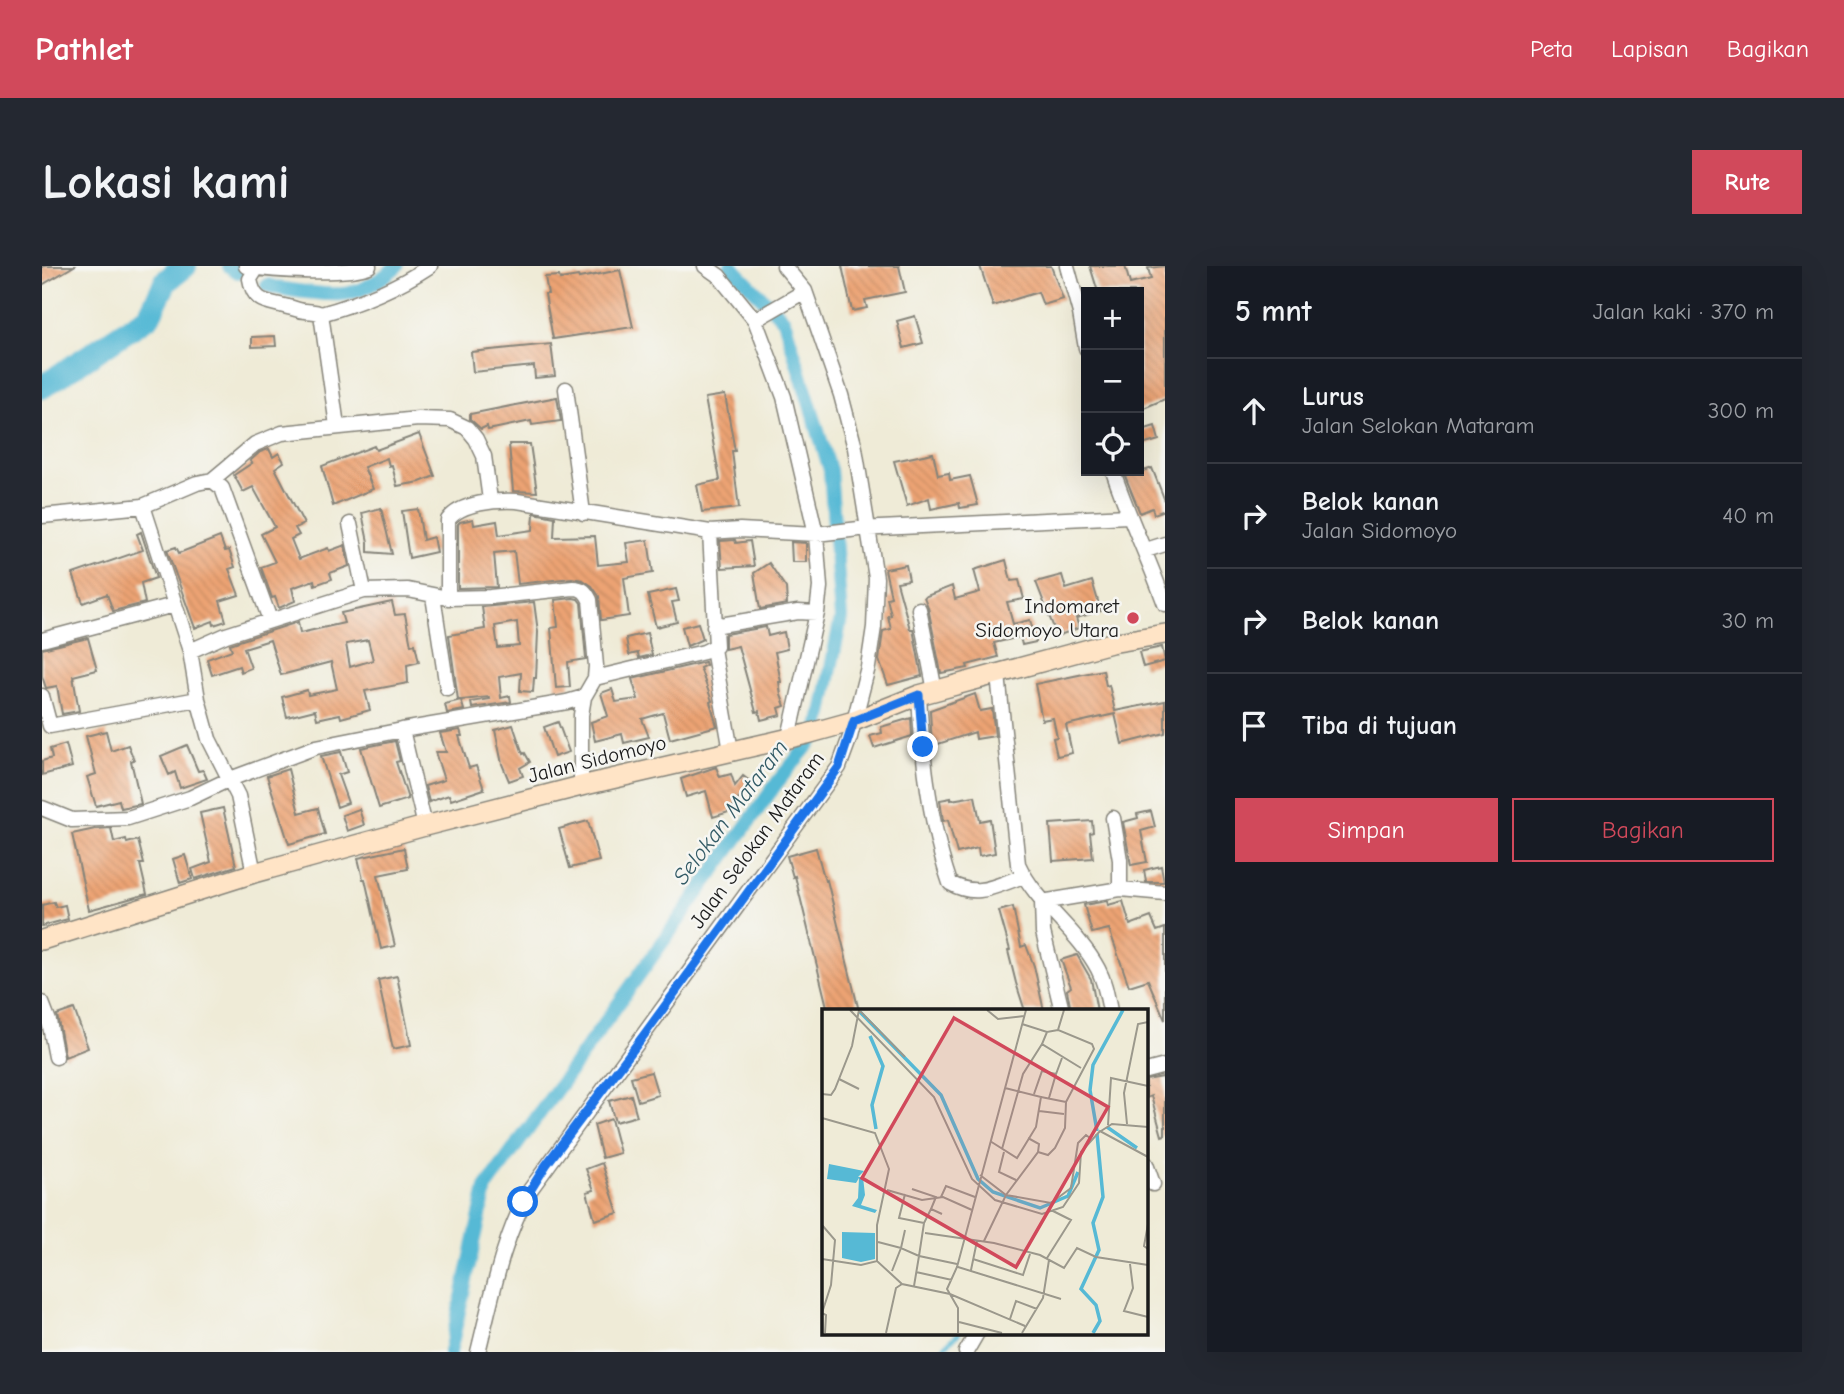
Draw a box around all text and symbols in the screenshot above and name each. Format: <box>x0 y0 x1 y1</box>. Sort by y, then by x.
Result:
text: Pathlet <box>35 30 133 68</box>
text: Peta <box>1530 35 1573 63</box>
text: Lapisan <box>1611 35 1689 63</box>
text: Bagikan <box>1727 35 1809 63</box>
button: Rute <box>1692 150 1802 214</box>
text: Lokasi kami <box>42 154 290 210</box>
map controls <box>1081 287 1144 476</box>
button: + <box>1081 287 1144 350</box>
text: 5 mnt <box>1235 294 1312 329</box>
text: Jalan kaki · 370 m <box>1593 298 1774 325</box>
button: − <box>1081 350 1144 413</box>
text: Lurus <box>1302 382 1364 412</box>
icon: ahead <box>1235 392 1273 430</box>
text: 300 m <box>1708 397 1774 424</box>
text: Jalan Selokan Mataram <box>1302 412 1535 439</box>
button: locate <box>1081 413 1144 476</box>
text: Belok kanan <box>1302 487 1439 517</box>
icon: right <box>1235 497 1273 535</box>
text: 40 m <box>1722 502 1774 529</box>
text: Jalan Sidomoyo <box>1302 517 1457 544</box>
place label: Indomaret Sidomoyo Utara <box>975 594 1120 642</box>
icon: right <box>1235 602 1273 640</box>
text: Belok kanan <box>1302 606 1439 636</box>
text: 30 m <box>1722 607 1774 634</box>
marker: Indomaret Sidomoyo Utara <box>1125 610 1141 626</box>
icon: arrive <box>1235 707 1273 745</box>
text: Tiba di tujuan <box>1302 711 1457 741</box>
street label: Jalan Sidomoyo <box>525 730 669 788</box>
route end <box>907 731 938 762</box>
water label: Selokan Mataram <box>667 735 794 890</box>
street label: Jalan Selokan Mataram <box>685 747 829 933</box>
button: Simpan <box>1235 798 1498 862</box>
button: Bagikan <box>1512 798 1774 862</box>
inset map <box>822 1009 1148 1334</box>
route start <box>507 1186 538 1217</box>

